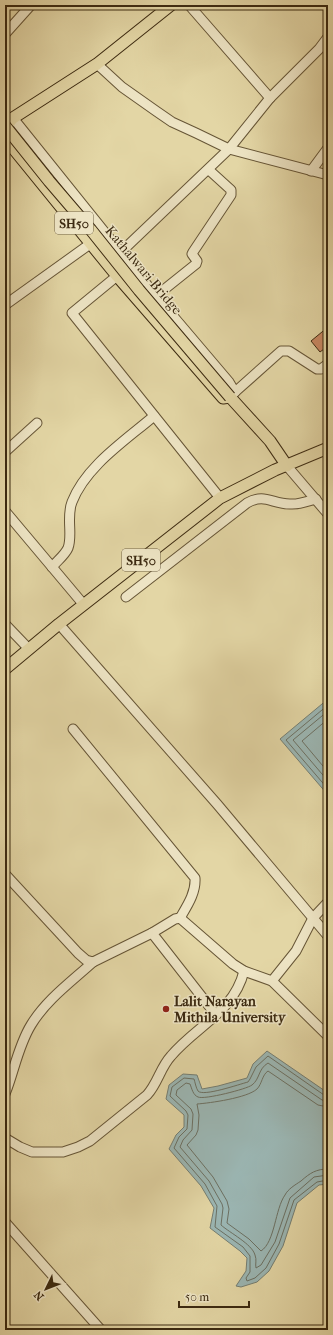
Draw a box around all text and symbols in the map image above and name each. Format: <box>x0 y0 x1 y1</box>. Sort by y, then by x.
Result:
road number: SH50 <box>55 212 93 234</box>
street label: Kathalwari Bridge <box>101 222 186 318</box>
road number: SH50 <box>122 549 160 571</box>
place label: Lalit Narayan Mithila University <box>173 993 287 1026</box>
marker: Lalit Narayan Mithila University <box>161 1004 171 1014</box>
north arrow <box>26 1269 66 1309</box>
scale bar <box>179 1283 249 1309</box>
text: N <box>31 1288 47 1303</box>
text: 50 m <box>185 1290 209 1304</box>

